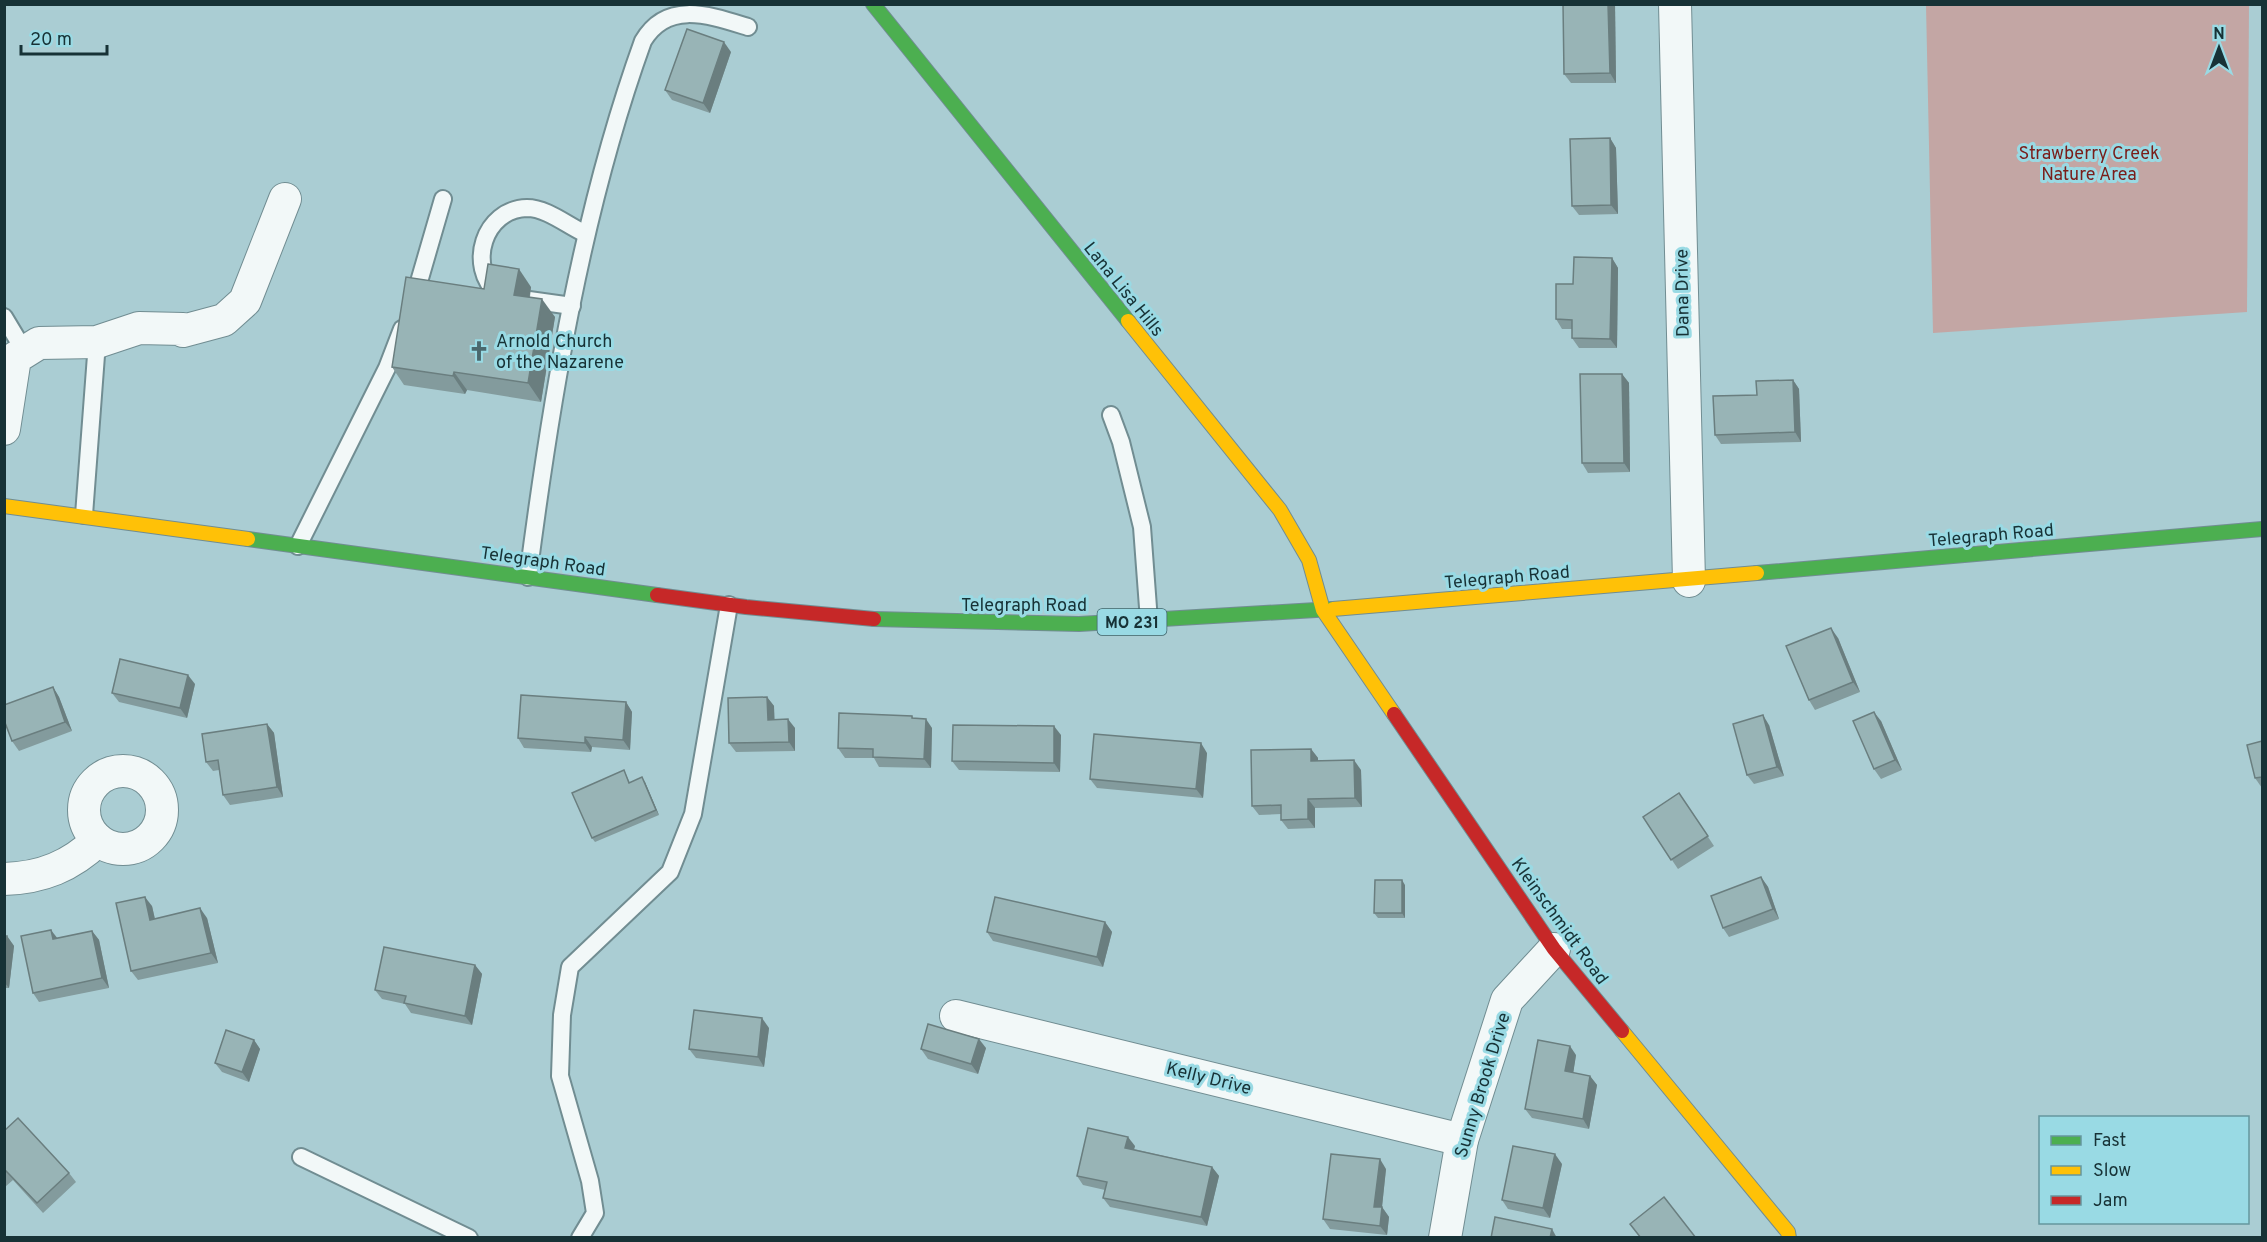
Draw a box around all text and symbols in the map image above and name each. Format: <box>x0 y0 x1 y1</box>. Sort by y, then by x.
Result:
scale bar <box>21 18 106 56</box>
north arrow <box>2189 18 2249 78</box>
text: N <box>2213 25 2225 45</box>
text: 20 m <box>30 29 72 52</box>
park label: Strawberry Creek Nature Area <box>2018 143 2160 187</box>
street label: Lana Lisa Hills <box>1078 238 1168 342</box>
street label: Dana Drive <box>1671 249 1696 337</box>
place label: Arnold Church of the Nazarene <box>496 331 624 375</box>
church icon: Arnold Church of the Nazarene <box>467 339 491 363</box>
street label: Telegraph Road <box>1927 520 2055 553</box>
street label: Telegraph Road <box>479 542 607 583</box>
street label: Telegraph Road <box>1443 562 1571 595</box>
street label: Telegraph Road <box>961 595 1087 618</box>
road number: MO 231 <box>1098 609 1166 635</box>
street label: Kleinschmidt Road <box>1505 854 1613 990</box>
street label: Sunny Brook Drive <box>1450 1010 1516 1161</box>
street label: Kelly Drive <box>1164 1058 1254 1101</box>
legend <box>2039 1116 2249 1224</box>
text: Fast <box>2093 1130 2126 1153</box>
text: Slow <box>2093 1160 2131 1183</box>
text: Jam <box>2093 1190 2128 1213</box>

